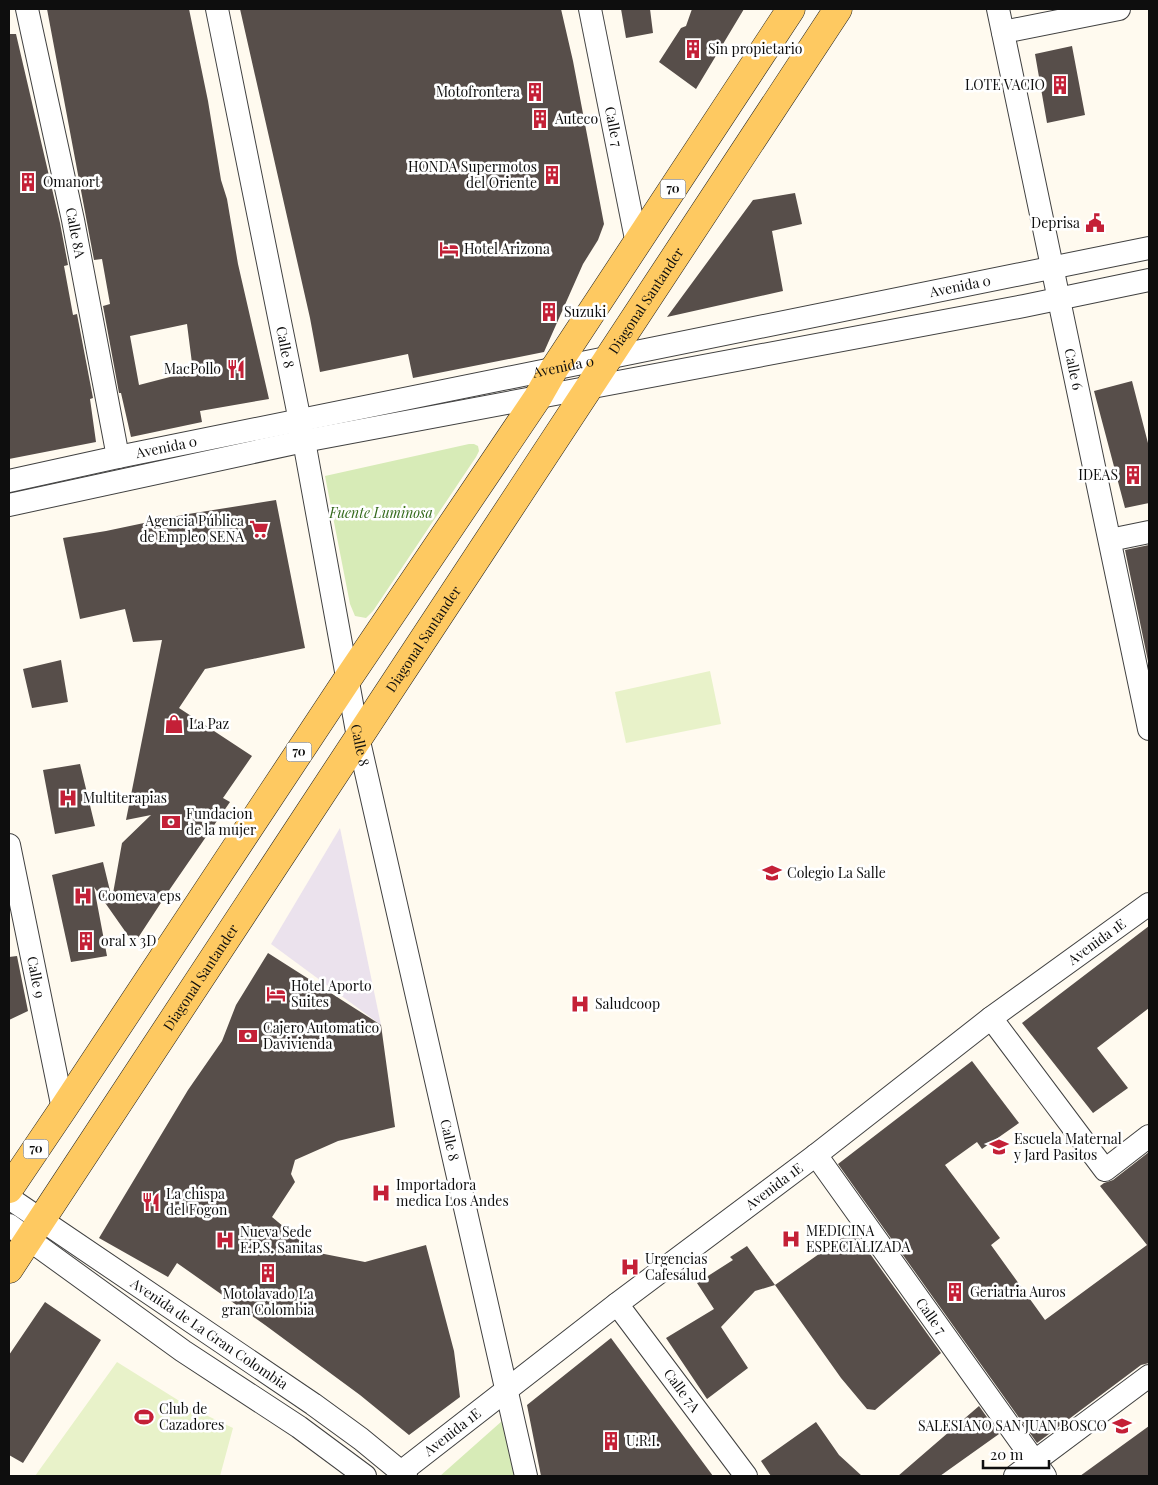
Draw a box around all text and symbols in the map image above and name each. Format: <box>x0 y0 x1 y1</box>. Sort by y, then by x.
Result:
building icon: Sin propietario <box>682 38 704 60</box>
place label: Sin propietario <box>708 39 803 58</box>
building icon: LOTE VACIO <box>1049 74 1071 96</box>
place label: LOTE VACIO <box>965 75 1045 94</box>
building icon: Motofrontera <box>524 81 546 103</box>
place label: Motofrontera <box>436 82 520 101</box>
street label: Calle 7 <box>601 105 627 149</box>
building icon: Auteco <box>529 108 551 130</box>
place label: Auteco <box>554 109 598 128</box>
place label: HONDA Supermotos del Oriente <box>408 157 537 192</box>
building icon: HONDA Supermotos del Oriente <box>541 164 563 186</box>
building icon: Omanort <box>17 171 39 193</box>
place label: Omanort <box>43 172 101 191</box>
road number: 70 <box>660 180 686 198</box>
street label: Calle 8A <box>62 206 90 260</box>
public building icon: Deprisa <box>1084 212 1106 234</box>
place label: Deprisa <box>1031 213 1080 232</box>
hotel icon: Hotel Arizona <box>438 238 460 260</box>
place label: Hotel Arizona <box>464 239 550 258</box>
street label: Diagonal Santander <box>604 243 688 357</box>
street label: Avenida 0 <box>927 270 992 301</box>
building icon: Suzuki <box>538 301 560 323</box>
place label: Suzuki <box>564 302 606 321</box>
street label: Calle 8 <box>272 324 299 370</box>
street label: Calle 6 <box>1060 346 1088 392</box>
street label: Avenida 0 <box>530 351 595 382</box>
restaurant icon: MacPollo <box>225 358 247 380</box>
place label: MacPollo <box>164 359 221 378</box>
street label: Avenida 0 <box>133 431 199 462</box>
building icon: IDEAS <box>1122 464 1144 486</box>
place label: IDEAS <box>1078 465 1118 484</box>
park label: Fuente Luminosa <box>328 503 433 522</box>
place label: Agencia Pública de Empleo SENA <box>139 511 244 546</box>
supermarket icon: Agencia Pública de Empleo SENA <box>248 518 270 540</box>
street label: Diagonal Santander <box>381 581 465 696</box>
shop icon: La Paz <box>163 713 185 735</box>
place label: La Paz <box>189 714 230 733</box>
street label: Calle 8 <box>347 723 374 768</box>
road number: 70 <box>286 742 312 762</box>
hospital icon: Multiterapias <box>57 787 79 809</box>
place label: Multiterapias <box>83 788 167 807</box>
place label: Fundacion de la mujer <box>186 804 257 839</box>
bank icon: Fundacion de la mujer <box>160 811 182 833</box>
school or university icon: Colegio La Salle <box>761 862 783 884</box>
place label: Colegio La Salle <box>787 863 886 882</box>
hospital icon: Coomeva eps <box>72 885 94 907</box>
place label: Coomeva eps <box>98 886 181 905</box>
street label: Avenida 1E <box>1063 914 1129 969</box>
street label: Diagonal Santander <box>158 920 243 1034</box>
building icon: oral x 3D <box>75 930 97 952</box>
place label: oral x 3D <box>101 931 156 950</box>
street label: Calle 9 <box>23 955 50 1000</box>
place label: Hotel Aporto Suites <box>291 976 372 1011</box>
hotel icon: Hotel Aporto Suites <box>265 983 287 1005</box>
hospital icon: Saludcoop <box>569 993 591 1015</box>
place label: Saludcoop <box>595 994 660 1013</box>
place label: Cajero Automatico Davivienda <box>263 1018 379 1053</box>
bank icon: Cajero Automatico Davivienda <box>237 1025 259 1047</box>
street label: Calle 8 <box>436 1117 464 1163</box>
place label: Escuela Maternal y Jard Pasitos <box>1013 1129 1122 1164</box>
school or university icon: Escuela Maternal y Jard Pasitos <box>988 1136 1010 1158</box>
road number: 70 <box>24 1140 48 1158</box>
street label: Avenida 1E <box>740 1158 807 1214</box>
place label: Importadora medica Los Andes <box>396 1175 509 1210</box>
hospital icon: Importadora medica Los Andes <box>370 1182 392 1204</box>
place label: La chispa del Fogon <box>166 1184 228 1219</box>
restaurant icon: La chispa del Fogon <box>140 1191 162 1213</box>
place label: MEDICINA ESPECIALIZADA <box>806 1221 910 1256</box>
place label: Nueva Sede E.P.S. Sanitas <box>240 1222 323 1257</box>
hospital icon: MEDICINA ESPECIALIZADA <box>780 1228 802 1250</box>
hospital icon: Nueva Sede E.P.S. Sanitas <box>214 1229 236 1251</box>
place label: Urgencias Cafesalud <box>645 1249 707 1284</box>
hospital icon: Urgencias Cafesalud <box>619 1256 641 1278</box>
building icon: Motolavado La gran Colombia <box>257 1262 279 1284</box>
street label: Avenida de La Gran Colombia <box>126 1273 292 1393</box>
building icon: Geriatria Auros <box>944 1281 966 1303</box>
place label: Geriatria Auros <box>970 1282 1066 1301</box>
place label: Motolavado La gran Colombia <box>222 1284 314 1319</box>
street label: Calle 7 <box>912 1294 951 1338</box>
street label: Calle 7A <box>660 1365 705 1416</box>
place label: Club de Cazadores <box>159 1399 224 1434</box>
street label: Avenida 1E <box>419 1404 484 1460</box>
sports icon: Club de Cazadores <box>133 1406 155 1428</box>
school or university icon: SALESIANO SAN JUAN BOSCO <box>1111 1415 1133 1437</box>
place label: SALESIANO SAN JUAN BOSCO <box>918 1416 1107 1435</box>
building icon: U.R.I. <box>600 1430 622 1452</box>
place label: U.R.I. <box>626 1431 660 1450</box>
scale bar <box>983 1438 1049 1470</box>
text: 20 m <box>990 1444 1024 1464</box>

